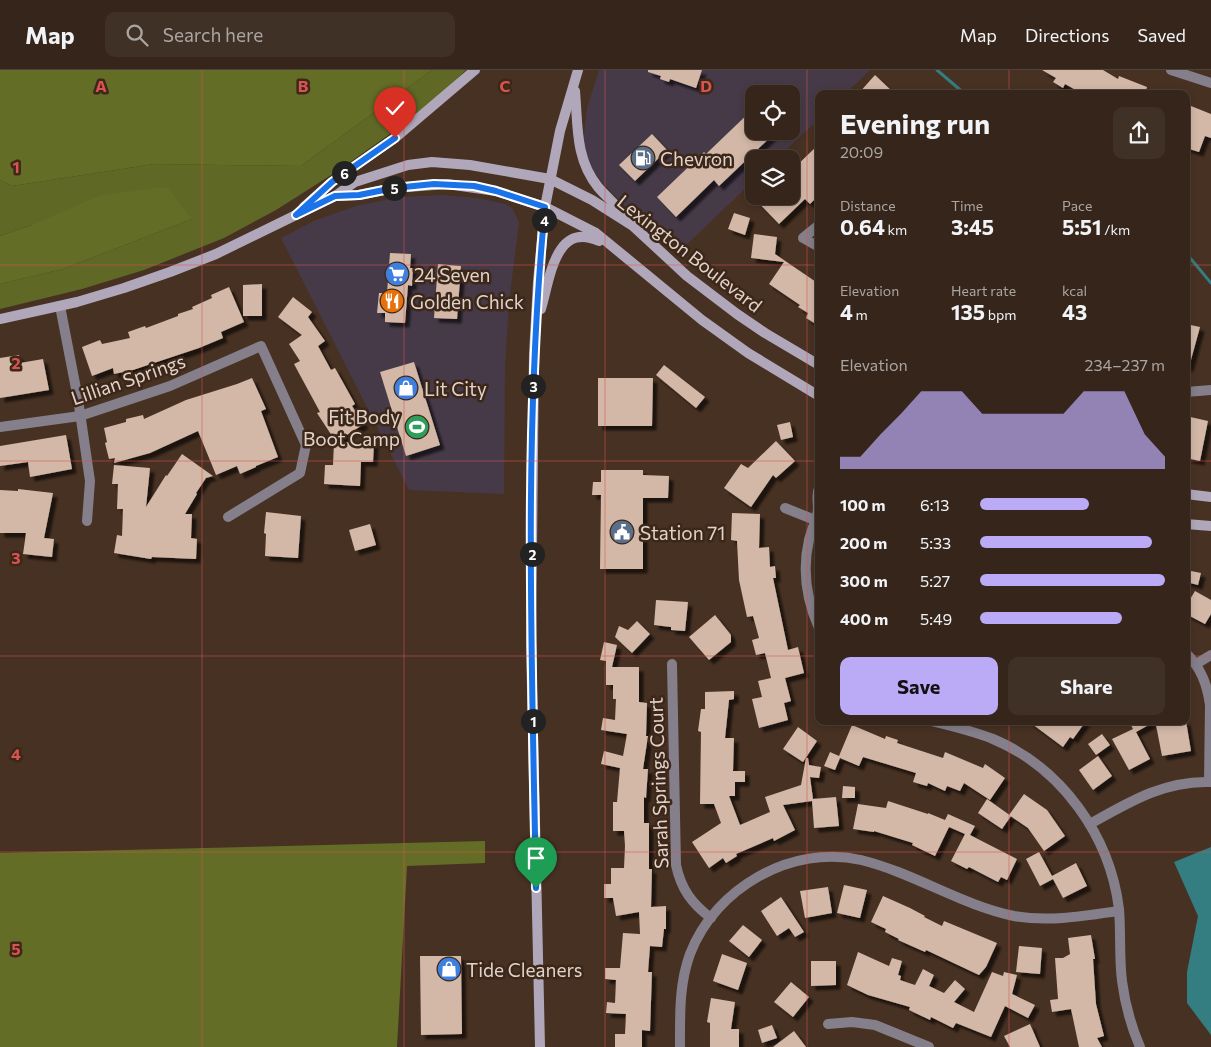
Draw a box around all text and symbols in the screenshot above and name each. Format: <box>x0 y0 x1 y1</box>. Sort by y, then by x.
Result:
search box <box>105 12 455 57</box>
text: Map <box>25 20 75 49</box>
icon: search <box>123 21 151 49</box>
text: Search here <box>163 23 263 46</box>
text: Map <box>960 24 997 46</box>
text: Directions <box>1025 24 1109 46</box>
text: Saved <box>1137 24 1186 46</box>
text: A <box>95 76 107 95</box>
text: B <box>298 76 309 95</box>
text: C <box>500 76 511 95</box>
text: D <box>700 76 712 95</box>
map controls <box>745 85 800 205</box>
button: locate <box>745 85 800 140</box>
pin <box>374 87 416 138</box>
icon: check <box>381 94 409 122</box>
text: Evening run <box>840 106 990 140</box>
button: share <box>1113 107 1165 159</box>
text: 20:09 <box>840 142 883 161</box>
fuel station icon: Chevron <box>630 145 656 171</box>
place label: Chevron <box>660 147 733 170</box>
button: layers <box>745 150 800 205</box>
text: 1 <box>12 157 20 176</box>
pin: 6 <box>332 160 356 186</box>
text: 6 <box>340 165 349 182</box>
pin: 5 <box>382 176 406 200</box>
text: 5 <box>390 180 399 197</box>
street label: Lexington Boulevard <box>613 189 767 317</box>
text: Distance <box>840 197 896 214</box>
text: Time <box>951 197 983 214</box>
text: Pace <box>1062 197 1092 214</box>
pin: 4 <box>532 208 556 232</box>
text: 4 <box>540 212 549 229</box>
text: 0.64 <box>840 214 885 239</box>
text: 3:45 <box>951 214 994 239</box>
text: 5:51 <box>1062 214 1102 239</box>
text: km <box>885 221 907 238</box>
text: /km <box>1102 221 1130 238</box>
supermarket icon: 24 Seven <box>384 261 410 287</box>
place label: 24 Seven <box>414 263 491 286</box>
text: Elevation <box>840 282 899 299</box>
text: Heart rate <box>951 282 1016 299</box>
text: kcal <box>1062 282 1087 299</box>
restaurant icon: Golden Chick <box>379 288 405 314</box>
place label: Golden Chick <box>410 290 524 313</box>
text: 4 <box>840 299 853 324</box>
text: 135 <box>951 299 985 324</box>
text: 43 <box>1062 299 1087 324</box>
text: m <box>853 306 868 323</box>
text: bpm <box>985 306 1016 323</box>
street label: Lillian Springs <box>68 349 188 409</box>
text: 2 <box>11 353 21 372</box>
text: Elevation <box>840 355 908 374</box>
text: 234–237 m <box>1085 355 1165 374</box>
pin: 3 <box>520 374 546 398</box>
shop icon: Lit City <box>393 375 419 401</box>
place label: Lit City <box>424 377 487 400</box>
text: 3 <box>529 378 538 395</box>
place label: Fit Body Boot Camp <box>303 405 400 450</box>
sports icon: Fit Body Boot Camp <box>404 414 430 440</box>
text: 100 m <box>840 495 886 514</box>
text: 6:13 <box>920 495 949 514</box>
public building icon: Station 71 <box>609 519 635 545</box>
place label: Station 71 <box>640 521 725 544</box>
text: 200 m <box>840 533 887 552</box>
text: 5:33 <box>920 533 951 552</box>
pin: 2 <box>520 542 544 566</box>
text: 2 <box>529 546 536 563</box>
text: 3 <box>11 548 21 567</box>
text: 300 m <box>840 571 888 590</box>
text: 5:27 <box>920 571 950 590</box>
text: 400 m <box>840 609 888 628</box>
text: 5:49 <box>920 609 952 628</box>
button: Save <box>840 657 998 715</box>
button: Share <box>1008 657 1165 715</box>
street label: Sarah Springs Court <box>644 697 672 869</box>
pin: 1 <box>520 708 546 734</box>
text: 1 <box>530 713 537 730</box>
text: 4 <box>11 744 21 763</box>
pin <box>515 837 557 888</box>
icon: arrive <box>522 844 550 872</box>
text: 5 <box>11 939 21 958</box>
shop icon: Tide Cleaners <box>436 956 462 982</box>
place label: Tide Cleaners <box>466 958 582 981</box>

